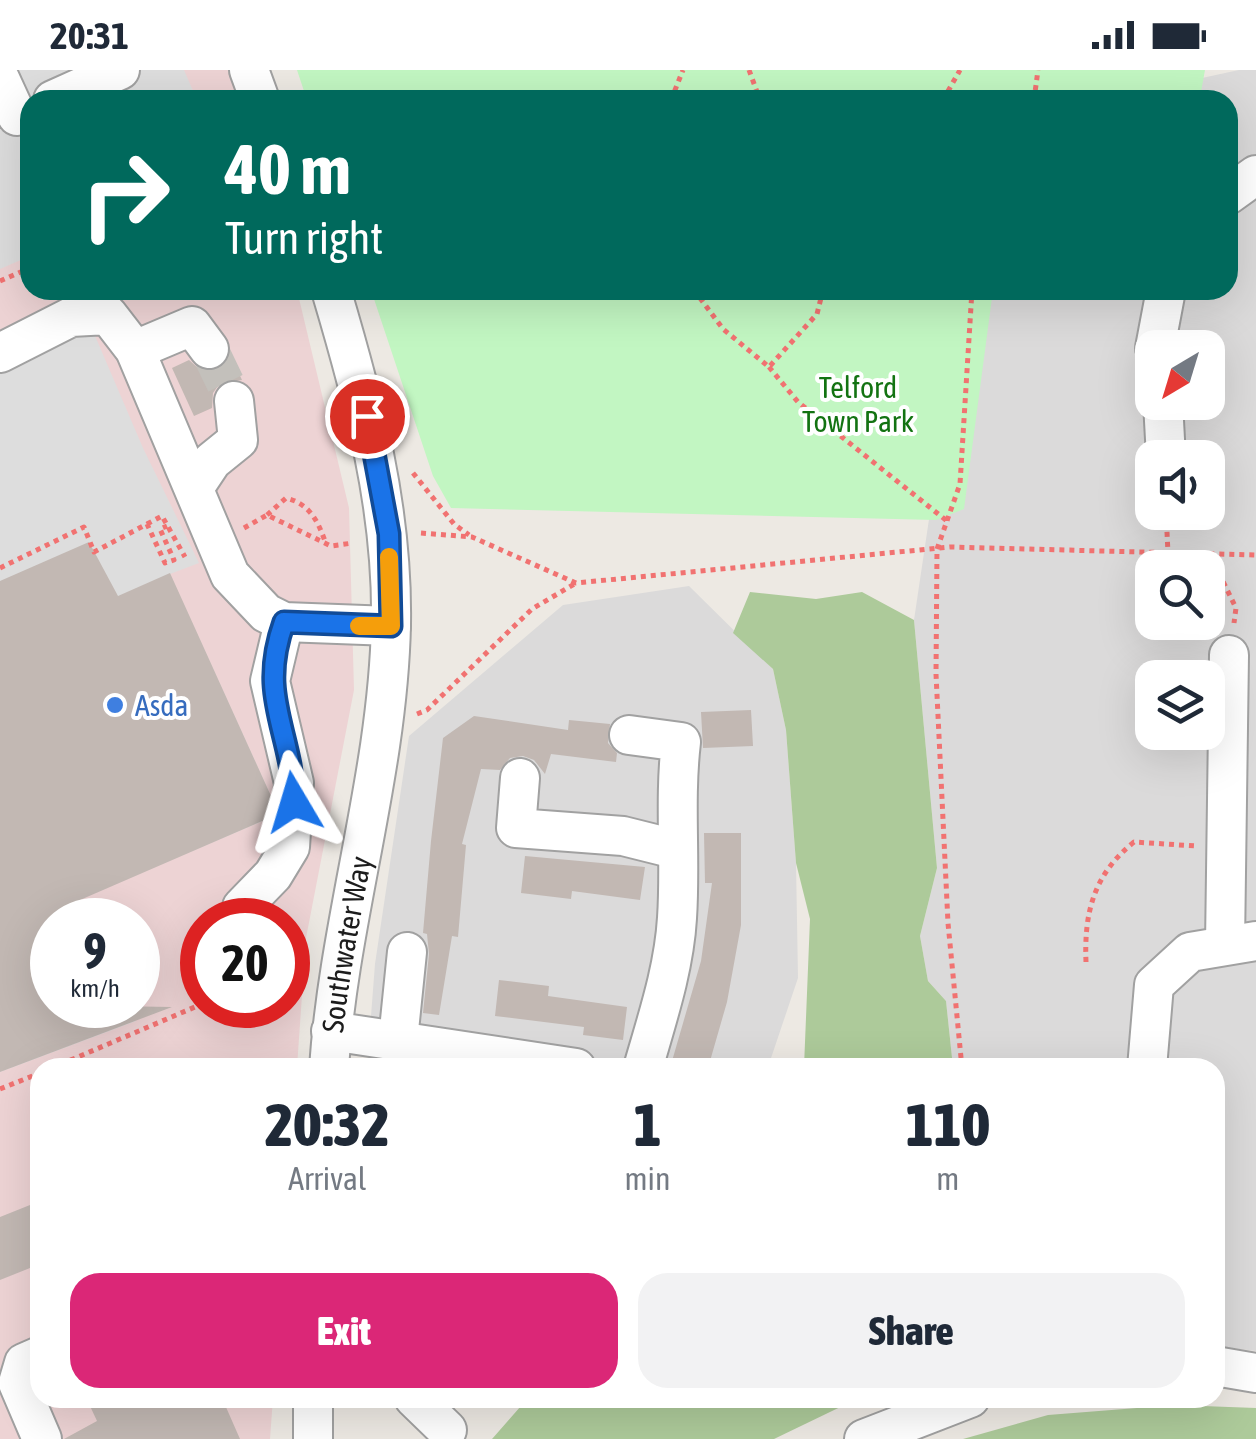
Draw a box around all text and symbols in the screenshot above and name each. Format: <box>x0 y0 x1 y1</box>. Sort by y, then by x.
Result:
text: 20:31 <box>50 14 129 57</box>
text: 40 m <box>225 129 351 209</box>
icon: right <box>60 130 190 260</box>
text: Turn right <box>225 212 383 264</box>
north arrow <box>1135 330 1225 420</box>
map controls <box>1135 330 1225 750</box>
park label: Telford Town Park <box>802 370 914 438</box>
pin <box>325 374 410 459</box>
icon: arrive <box>340 389 395 444</box>
button: sound <box>1135 440 1225 530</box>
button: search <box>1135 550 1225 640</box>
button: layers <box>1135 660 1225 750</box>
place label: Asda <box>135 688 188 722</box>
marker: Asda <box>104 694 126 716</box>
position arrow <box>242 750 346 854</box>
street label: Southwater Way <box>315 853 377 1034</box>
speed limit sign: 20 <box>180 898 310 1028</box>
text: 9 <box>83 922 107 980</box>
text: km/h <box>70 974 120 1002</box>
text: 20:32 <box>265 1090 390 1159</box>
text: 1 <box>633 1090 662 1159</box>
text: 110 <box>905 1090 990 1159</box>
text: Arrival <box>288 1160 366 1197</box>
text: min <box>625 1160 670 1197</box>
text: m <box>936 1160 959 1197</box>
button: Exit <box>70 1273 618 1388</box>
button: Share <box>638 1273 1185 1388</box>

